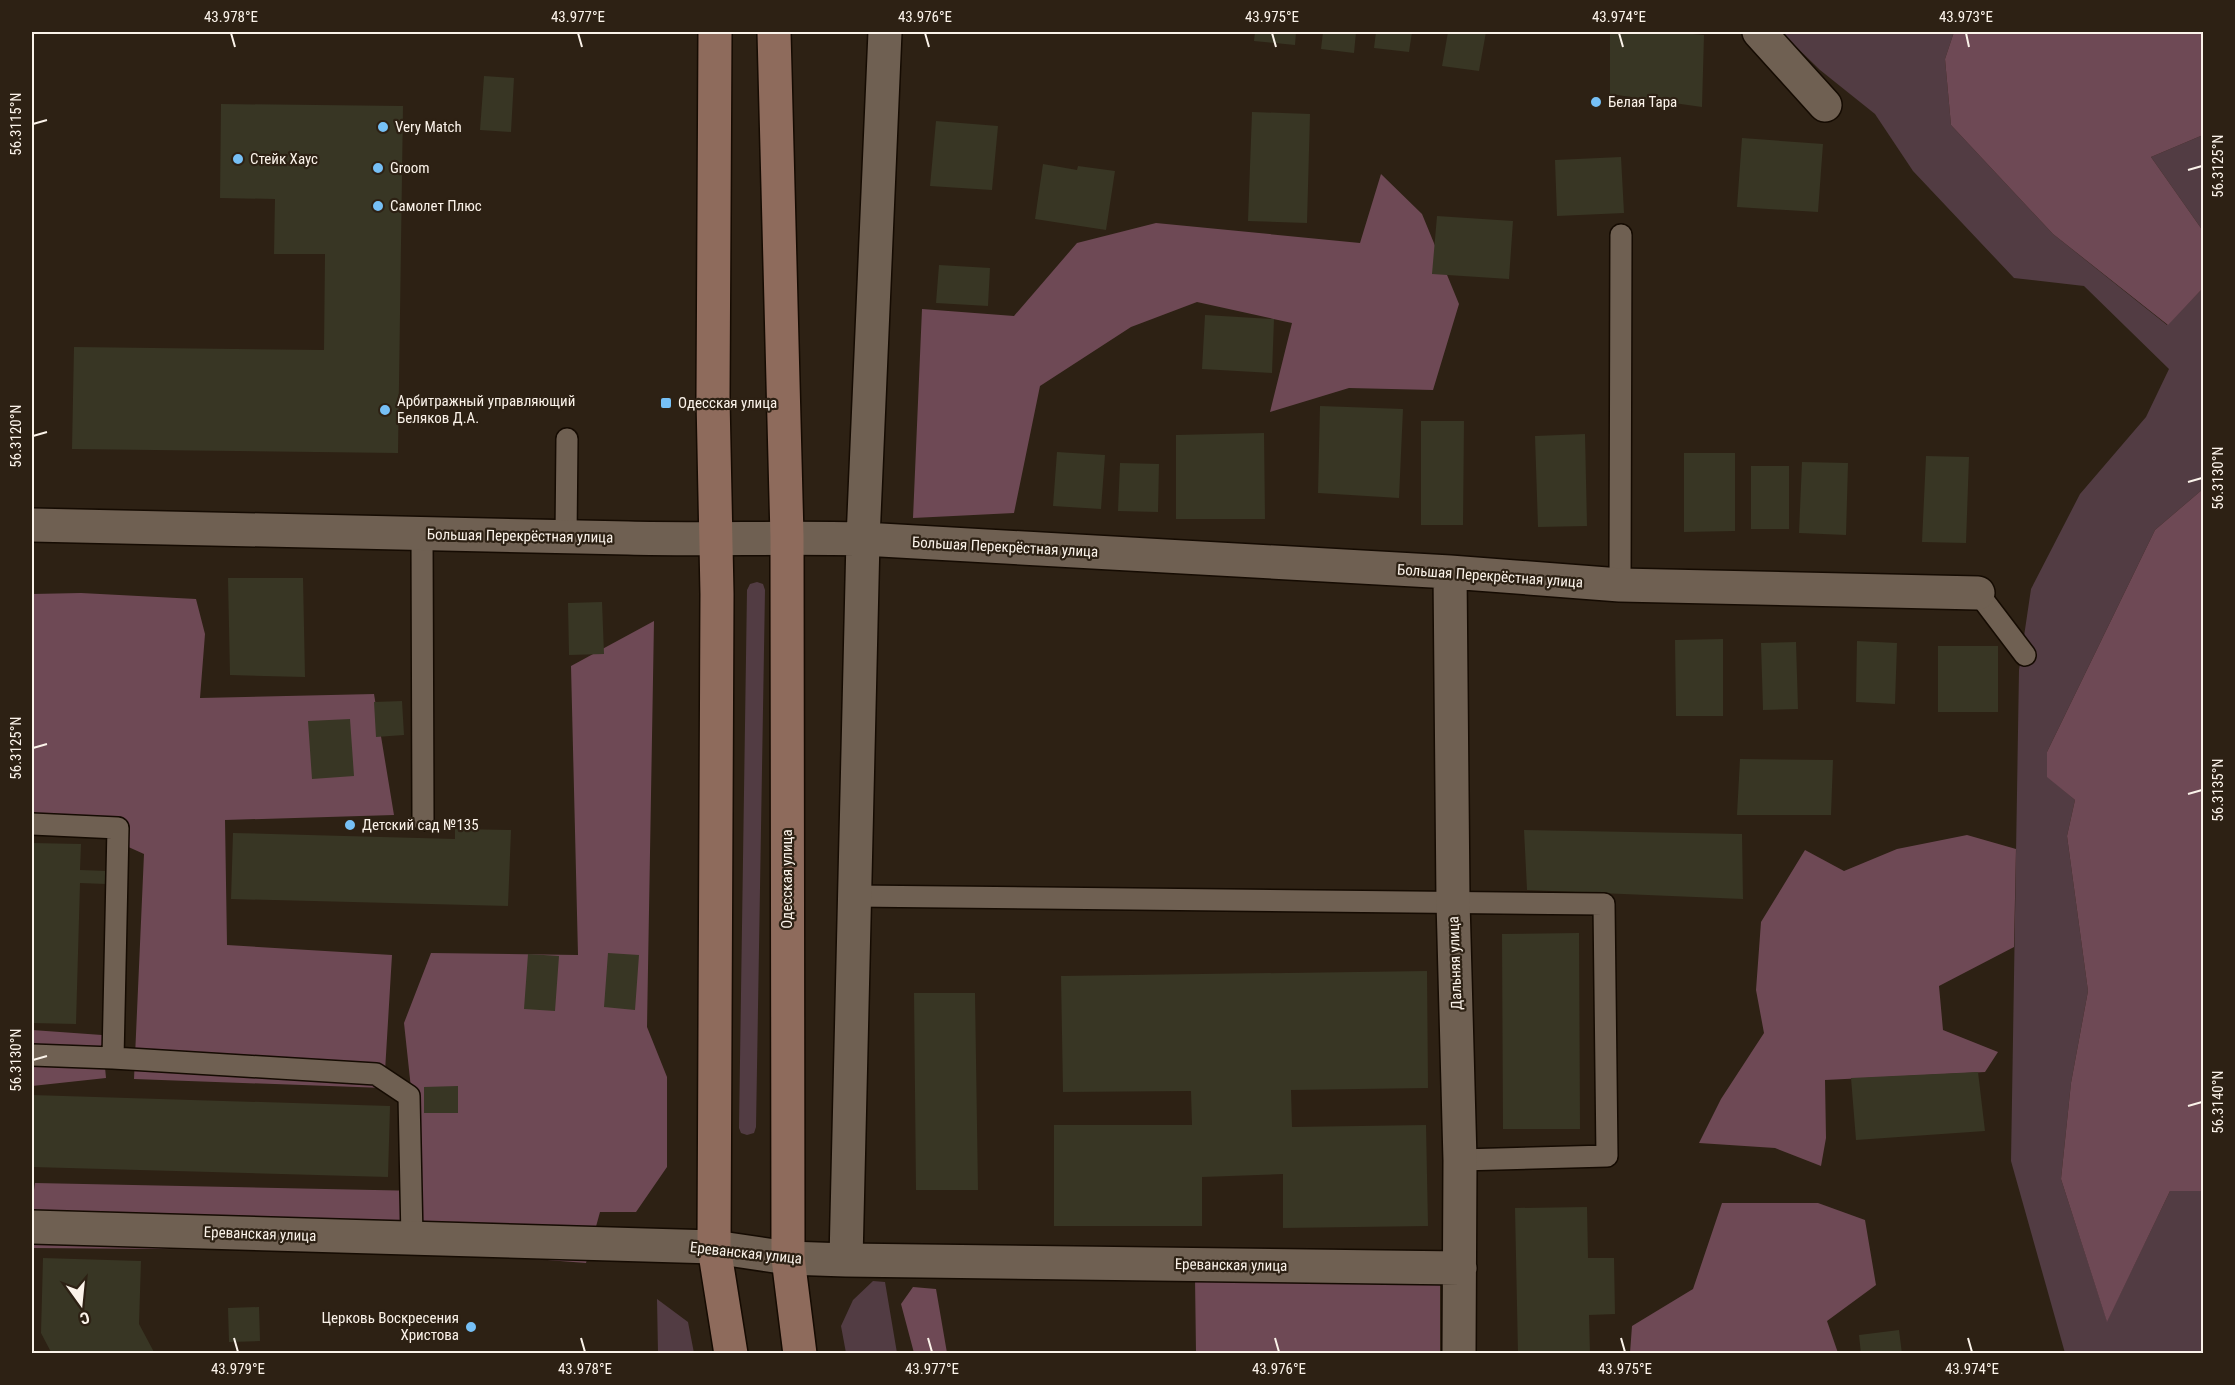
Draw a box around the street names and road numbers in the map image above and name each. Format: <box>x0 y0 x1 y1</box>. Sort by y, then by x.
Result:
street label: Большая Перекрёстная улица <box>427 525 613 547</box>
street label: Большая Перекрёстная улица <box>911 533 1099 561</box>
street label: Большая Перекрёстная улица <box>1396 561 1584 591</box>
street label: Одесская улица <box>778 829 796 929</box>
street label: Дальняя улица <box>1444 916 1466 1010</box>
street label: Ереванская улица <box>203 1223 317 1245</box>
street label: Ереванская улица <box>689 1238 803 1268</box>
street label: Ереванская улица <box>1175 1255 1287 1275</box>

